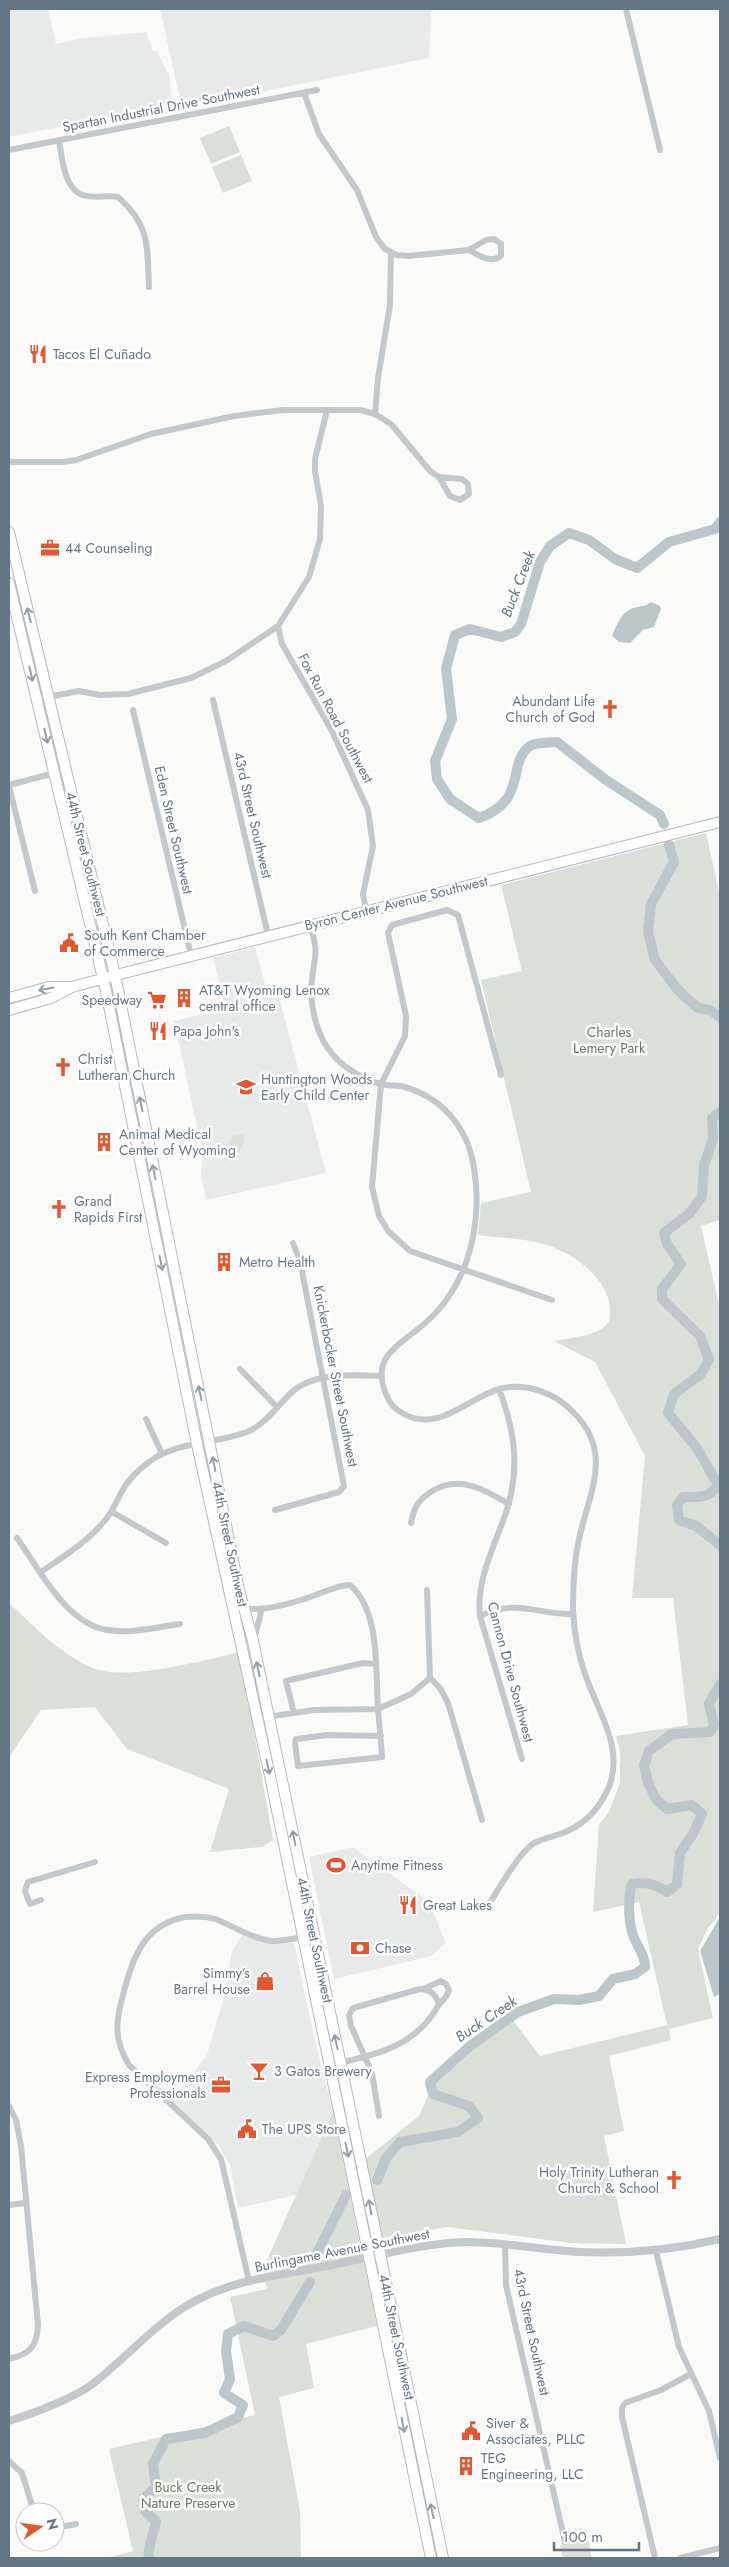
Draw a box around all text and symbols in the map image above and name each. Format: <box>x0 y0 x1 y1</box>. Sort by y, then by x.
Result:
street label: Spartan Industrial Drive Southwest <box>61 79 262 137</box>
restaurant icon: Tacos El Cuñado <box>27 343 49 365</box>
place label: Tacos El Cuñado <box>53 344 151 364</box>
office icon: 44 Counseling <box>39 537 61 559</box>
place label: 44 Counseling <box>65 538 153 558</box>
water label: Buck Creek <box>495 547 541 621</box>
one-way arrow <box>23 608 33 624</box>
street label: Fox Run Road Southwest <box>293 650 379 787</box>
one-way arrow <box>27 665 36 681</box>
place label: Abundant Life Church of God <box>506 691 595 727</box>
church icon: Abundant Life Church of God <box>599 698 621 720</box>
one-way arrow <box>42 728 51 744</box>
street label: 43rd Street Southwest <box>229 750 277 881</box>
street label: Eden Street Southwest <box>150 764 199 897</box>
street label: 44th Street Southwest <box>61 790 111 919</box>
street label: Byron Center Avenue Southwest <box>302 870 490 935</box>
place label: South Kent Chamber of Commerce <box>84 925 206 961</box>
public building icon: South Kent Chamber of Commerce <box>58 932 80 954</box>
place label: AT&T Wyoming Lenox central office <box>199 980 330 1016</box>
one-way arrow <box>38 984 54 994</box>
building icon: AT&T Wyoming Lenox central office <box>173 987 195 1009</box>
supermarket icon: Speedway <box>146 989 168 1011</box>
place label: Speedway <box>82 990 143 1010</box>
restaurant icon: Papa John's <box>147 1020 169 1042</box>
place label: Papa John's <box>173 1021 240 1041</box>
park label: Charles Lemery Park <box>573 1022 646 1058</box>
place label: Christ Lutheran Church <box>78 1049 175 1085</box>
church icon: Christ Lutheran Church <box>52 1056 74 1078</box>
place label: Huntington Woods Early Child Center <box>261 1069 373 1105</box>
school or university icon: Huntington Woods Early Child Center <box>235 1076 257 1098</box>
one-way arrow <box>135 1096 145 1112</box>
place label: Animal Medical Center of Wyoming <box>119 1124 236 1160</box>
building icon: Animal Medical Center of Wyoming <box>93 1131 115 1153</box>
one-way arrow <box>149 1165 159 1181</box>
place label: Grand Rapids First <box>74 1191 143 1227</box>
church icon: Grand Rapids First <box>48 1198 70 1220</box>
building icon: Metro Health <box>213 1251 235 1273</box>
place label: Metro Health <box>239 1252 315 1272</box>
one-way arrow <box>157 1255 166 1271</box>
street label: Knickerbocker Street Southwest <box>309 1284 364 1469</box>
one-way arrow <box>195 1386 204 1402</box>
one-way arrow <box>208 1457 218 1473</box>
street label: 44th Street Southwest <box>207 1479 253 1609</box>
street label: Cannon Drive Southwest <box>483 1600 540 1745</box>
one-way arrow <box>253 1661 263 1677</box>
one-way arrow <box>263 1758 273 1774</box>
one-way arrow <box>289 1830 299 1846</box>
sports icon: Anytime Fitness <box>325 1854 347 1876</box>
place label: Anytime Fitness <box>351 1855 443 1875</box>
street label: 44th Street Southwest <box>292 1875 338 2005</box>
restaurant icon: Great Lakes <box>397 1894 419 1916</box>
place label: Great Lakes <box>423 1895 492 1915</box>
bank icon: Chase <box>349 1937 371 1959</box>
place label: Chase <box>375 1938 412 1958</box>
place label: Simmy’s Barrel House <box>174 1963 250 1999</box>
shop icon: Simmy’s Barrel House <box>254 1970 276 1992</box>
water label: Buck Creek <box>451 1990 522 2048</box>
one-way arrow <box>331 2035 340 2051</box>
bar icon: 3 Gatos Brewery <box>248 2060 270 2082</box>
place label: 3 Gatos Brewery <box>274 2061 372 2081</box>
place label: Express Employment Professionals <box>85 2067 207 2103</box>
office icon: Express Employment Professionals <box>210 2074 232 2096</box>
public building icon: The UPS Store <box>236 2118 258 2140</box>
place label: The UPS Store <box>262 2119 346 2139</box>
one-way arrow <box>342 2142 352 2158</box>
place label: Holy Trinity Lutheran Church & School <box>539 2162 659 2198</box>
church icon: Holy Trinity Lutheran Church & School <box>663 2169 685 2191</box>
one-way arrow <box>365 2200 375 2216</box>
street label: Burlingame Avenue Southwest <box>253 2223 432 2277</box>
street label: 43rd Street Southwest <box>509 2267 555 2398</box>
street label: 44th Street Southwest <box>374 2272 420 2402</box>
place label: Siver & Associates, PLLC <box>486 2413 585 2449</box>
one-way arrow <box>399 2417 409 2433</box>
public building icon: Siver & Associates, PLLC <box>460 2420 482 2442</box>
place label: TEG Engineering, LLC <box>481 2448 584 2484</box>
building icon: TEG Engineering, LLC <box>455 2455 477 2477</box>
park label: Buck Creek Nature Preserve <box>141 2477 235 2513</box>
north arrow <box>15 2502 65 2552</box>
one-way arrow <box>427 2503 436 2519</box>
text: N <box>42 2516 64 2532</box>
scale bar <box>554 2520 639 2552</box>
text: 100 m <box>562 2526 603 2548</box>

